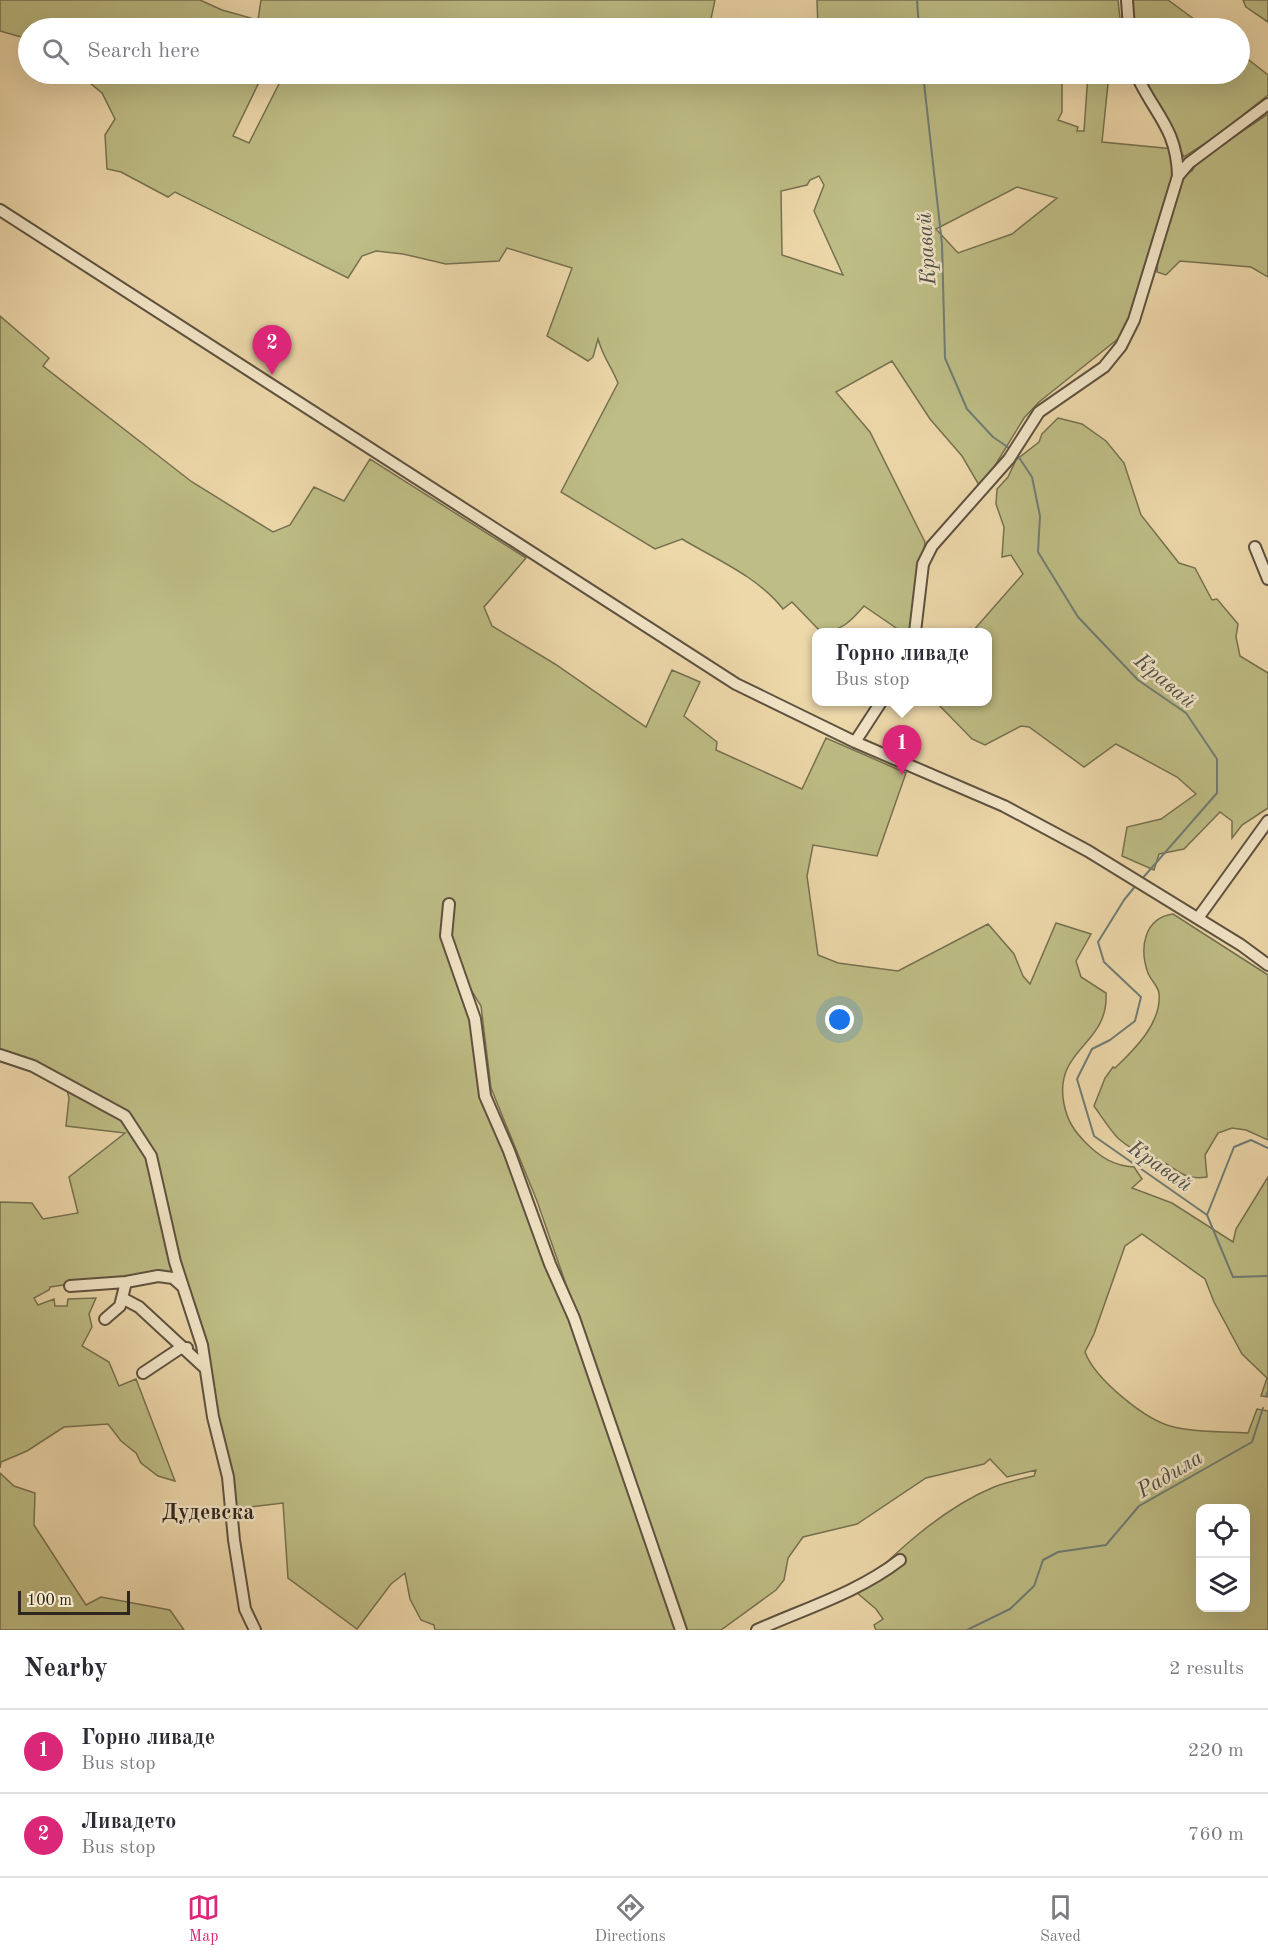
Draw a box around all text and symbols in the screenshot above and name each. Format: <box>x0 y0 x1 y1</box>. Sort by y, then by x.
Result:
search box <box>18 18 1250 84</box>
icon: search <box>39 35 72 68</box>
text: Search here <box>87 40 200 62</box>
water label: Кравай <box>913 211 941 287</box>
pin: 2 <box>252 326 292 375</box>
popup <box>812 628 992 706</box>
text: Горно ливаде <box>835 643 969 665</box>
water label: Кравай <box>1129 649 1200 714</box>
text: Bus stop <box>835 670 910 690</box>
pin: 1 <box>882 726 922 775</box>
your location <box>825 1005 854 1034</box>
water label: Кравай <box>1123 1136 1196 1197</box>
water label: Радила <box>1132 1446 1207 1503</box>
district label: Дудевска <box>162 1502 254 1524</box>
map controls <box>1196 1504 1250 1612</box>
button: locate <box>1196 1504 1250 1558</box>
button: layers <box>1196 1558 1250 1612</box>
scale bar <box>18 1588 130 1616</box>
text: 100 m <box>27 1593 72 1609</box>
text: Nearby <box>24 1656 108 1682</box>
text: 2 results <box>1169 1659 1244 1679</box>
text: Горно ливаде <box>81 1727 215 1749</box>
text: 1 <box>38 1741 49 1761</box>
text: 220 m <box>1188 1741 1244 1761</box>
text: Bus stop <box>81 1754 156 1774</box>
text: Ливадето <box>81 1811 176 1833</box>
text: 2 <box>38 1825 49 1845</box>
text: 760 m <box>1188 1825 1244 1845</box>
text: Bus stop <box>81 1838 156 1858</box>
tab: Map <box>187 1891 220 1947</box>
tab: Directions <box>595 1891 666 1947</box>
tab: Saved <box>1040 1891 1081 1947</box>

